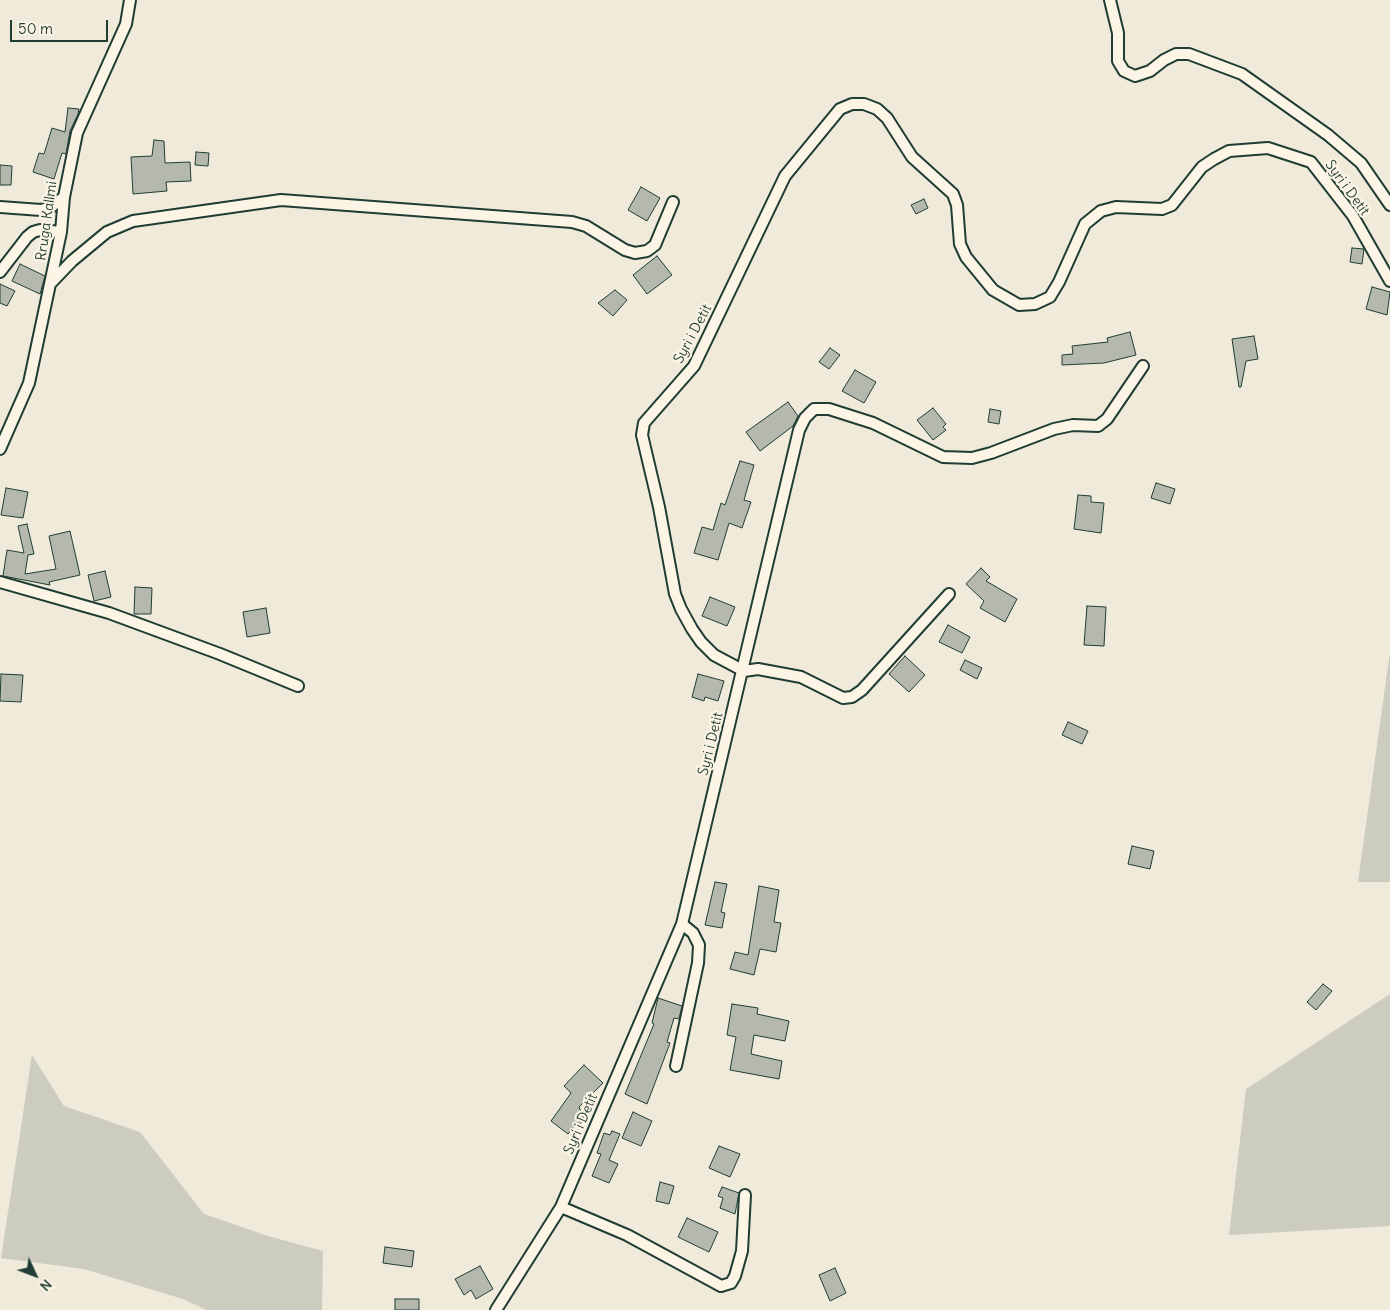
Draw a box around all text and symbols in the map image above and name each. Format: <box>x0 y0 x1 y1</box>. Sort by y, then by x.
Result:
scale bar <box>12 10 110 42</box>
text: 50 m <box>18 19 53 38</box>
street label: Syri i Detit <box>1321 157 1373 219</box>
street label: Rruga Kallmi <box>33 180 61 262</box>
street label: Syri i Detit <box>670 302 716 366</box>
street label: Syri i Detit <box>695 711 727 777</box>
street label: Syri i Detit <box>561 1091 601 1157</box>
north arrow <box>10 1250 60 1300</box>
text: N <box>36 1276 56 1295</box>

